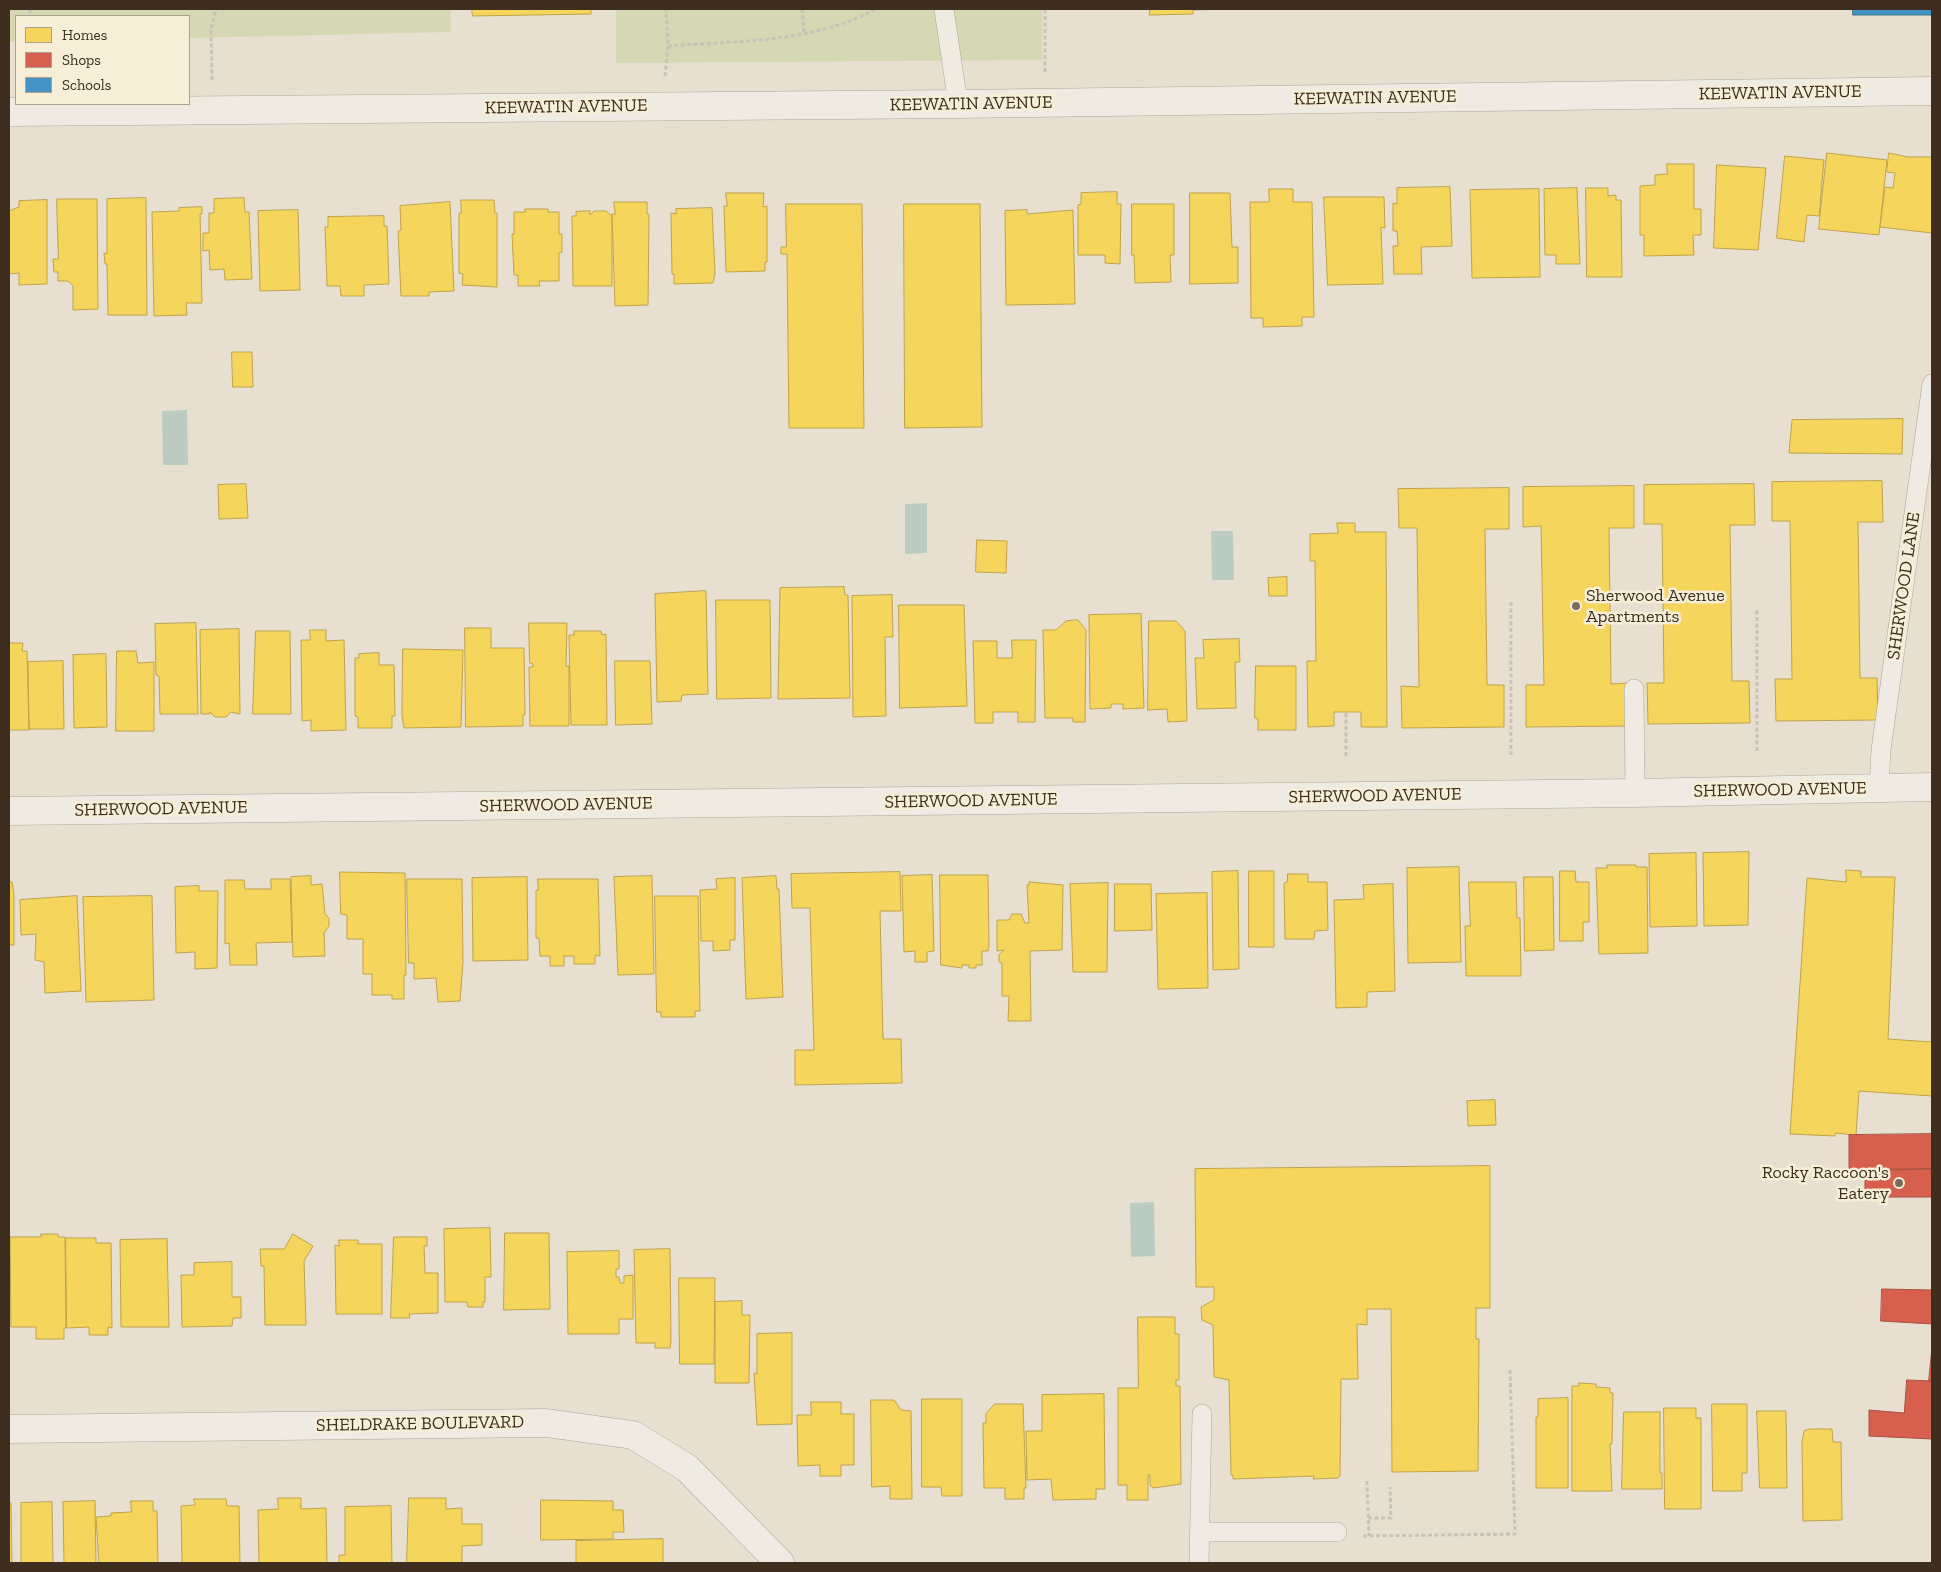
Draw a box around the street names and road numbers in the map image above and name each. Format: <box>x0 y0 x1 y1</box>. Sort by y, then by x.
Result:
street label: KEEWATIN AVENUE <box>1698 81 1862 105</box>
street label: KEEWATIN AVENUE <box>1293 86 1457 110</box>
street label: KEEWATIN AVENUE <box>889 92 1053 116</box>
street label: KEEWATIN AVENUE <box>484 95 648 119</box>
street label: SHERWOOD LANE <box>1883 511 1925 661</box>
street label: SHERWOOD AVENUE <box>1693 778 1867 802</box>
street label: SHERWOOD AVENUE <box>1288 784 1462 808</box>
street label: SHERWOOD AVENUE <box>884 789 1058 813</box>
street label: SHERWOOD AVENUE <box>479 793 653 817</box>
street label: SHERWOOD AVENUE <box>74 797 248 821</box>
street label: SHELDRAKE BOULEVARD <box>316 1411 524 1437</box>

